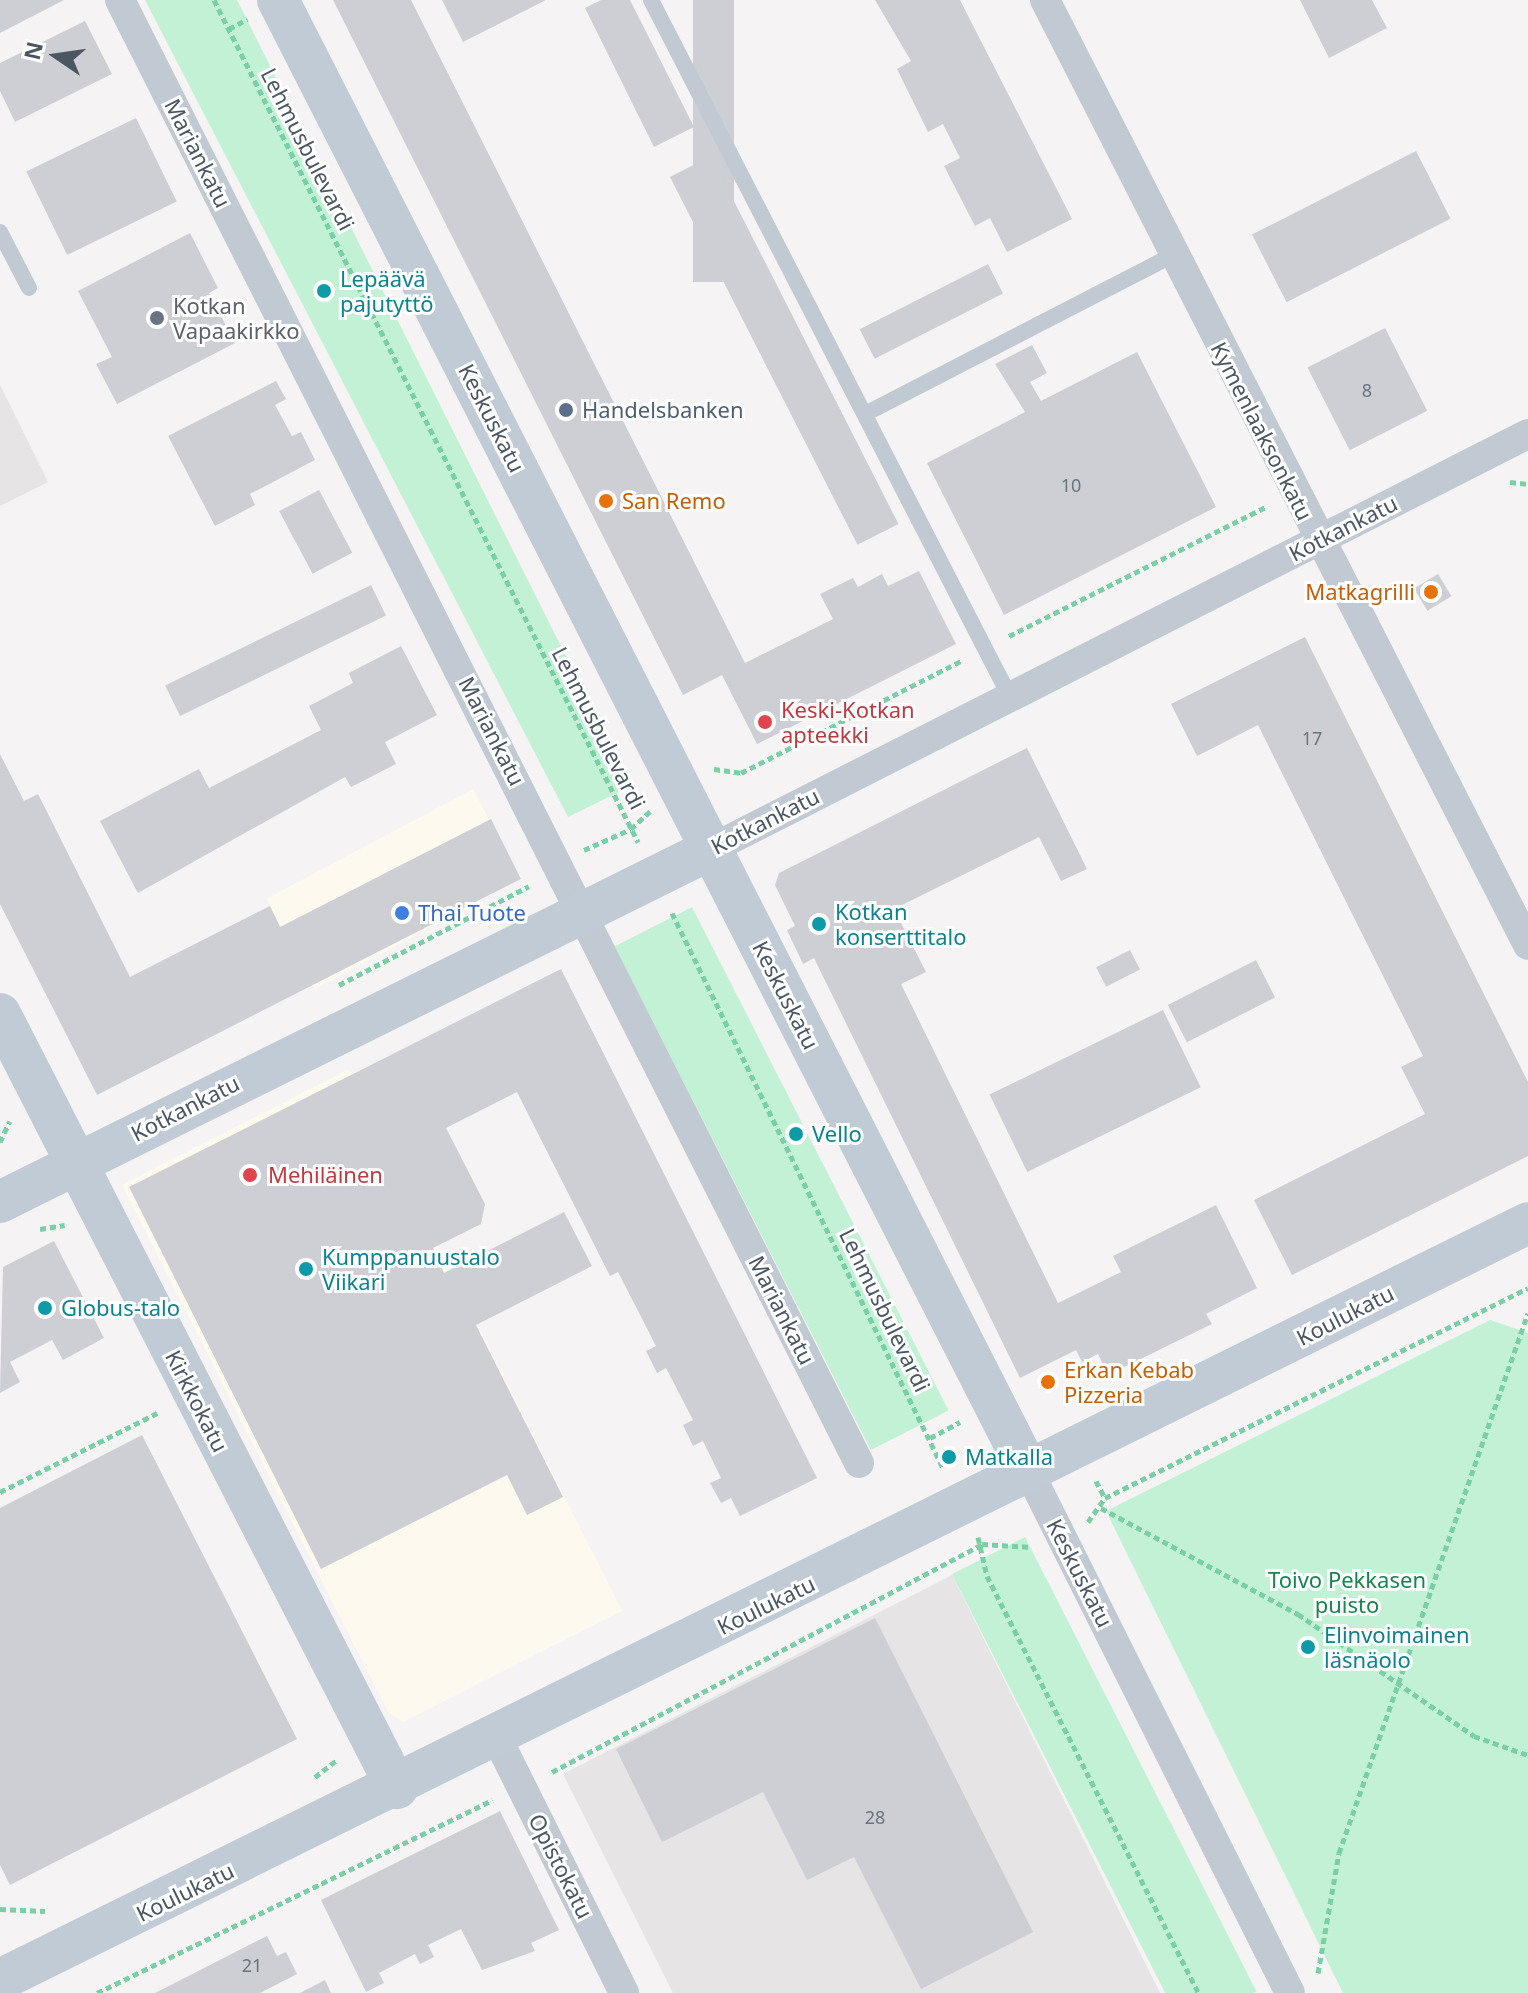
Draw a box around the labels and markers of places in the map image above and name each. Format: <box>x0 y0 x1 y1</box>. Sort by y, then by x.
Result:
place label: Lepäävä pajutyttö <box>340 265 433 316</box>
marker: Lepäävä pajutyttö <box>315 282 333 300</box>
place label: Kotkan Vapaakirkko <box>173 292 300 344</box>
marker: Kotkan Vapaakirkko <box>148 309 166 327</box>
place label: Handelsbanken <box>582 397 744 423</box>
marker: Handelsbanken <box>557 401 575 419</box>
place label: San Remo <box>622 488 726 514</box>
marker: San Remo <box>597 492 615 510</box>
place label: Matkagrilli <box>1305 579 1415 605</box>
marker: Matkagrilli <box>1422 583 1440 601</box>
place label: Keski-Kotkan apteekki <box>781 696 915 748</box>
marker: Keski-Kotkan apteekki <box>756 713 774 731</box>
place label: Kotkan konserttitalo <box>835 898 967 950</box>
place label: Thai Tuote <box>418 900 526 926</box>
marker: Thai Tuote <box>393 904 411 922</box>
marker: Kotkan konserttitalo <box>810 915 828 933</box>
place label: Vello <box>812 1121 862 1147</box>
marker: Vello <box>787 1125 805 1143</box>
place label: Mehiläinen <box>268 1162 383 1188</box>
marker: Mehiläinen <box>239 1164 261 1186</box>
place label: Kumppanuustalo Viikari <box>322 1243 500 1294</box>
marker: Kumppanuustalo Viikari <box>297 1260 315 1278</box>
place label: Globus-talo <box>61 1295 180 1321</box>
marker: Globus-talo <box>36 1299 54 1317</box>
place label: Erkan Kebab Pizzeria <box>1064 1356 1194 1408</box>
marker: Erkan Kebab Pizzeria <box>1039 1373 1057 1391</box>
place label: Matkalla <box>965 1444 1053 1470</box>
marker: Matkalla <box>940 1448 958 1466</box>
place label: Elinvoimainen läsnäolo <box>1324 1621 1470 1672</box>
marker: Elinvoimainen läsnäolo <box>1299 1638 1317 1656</box>

